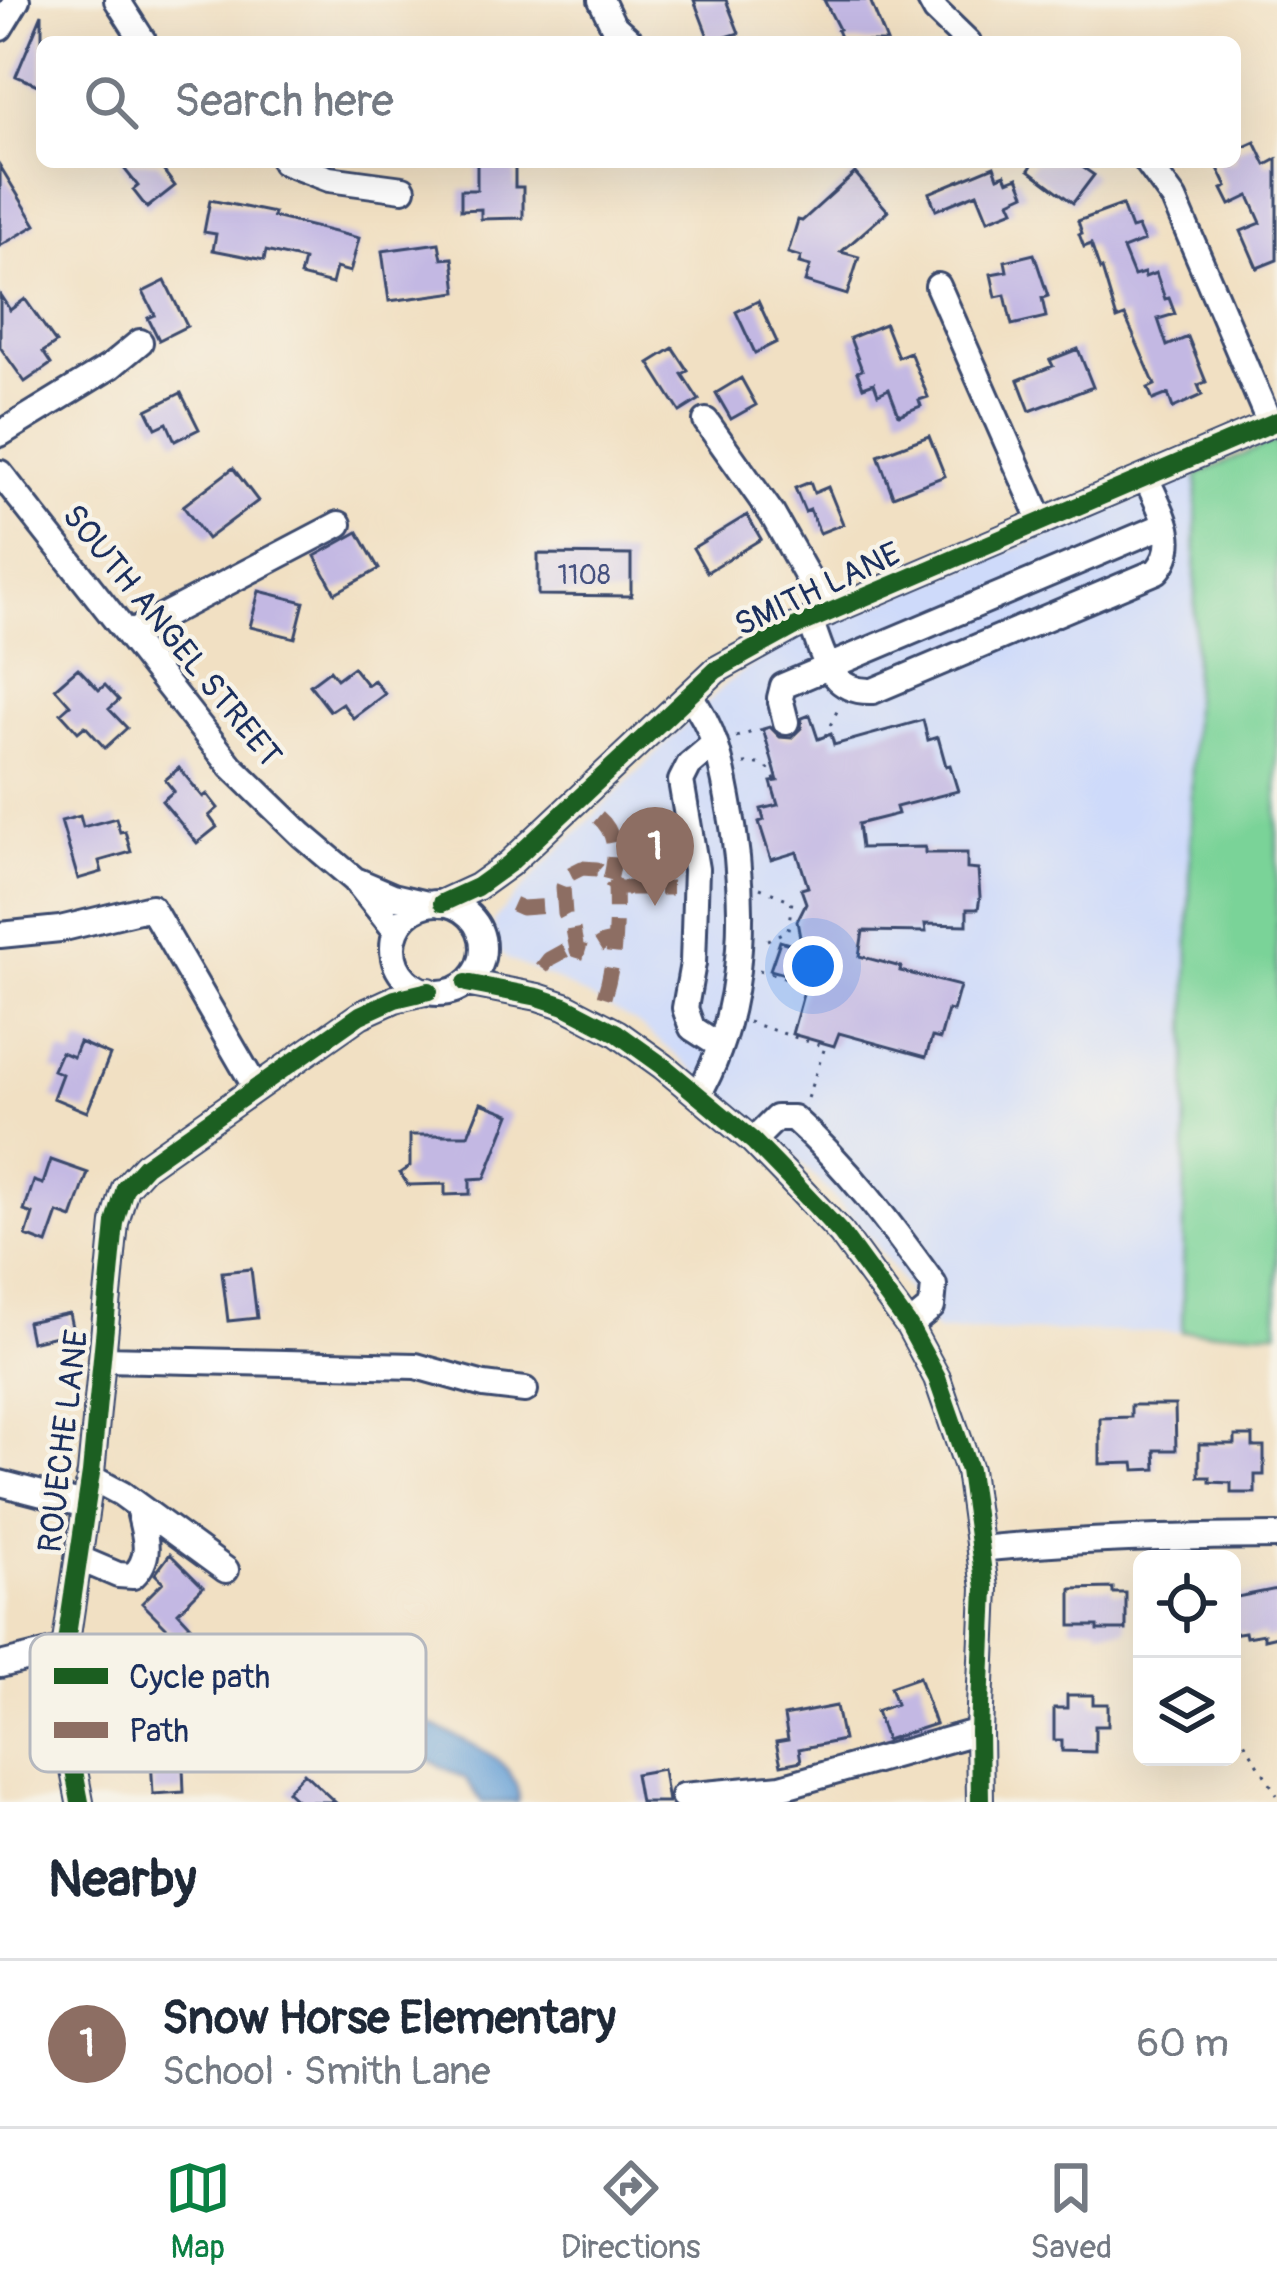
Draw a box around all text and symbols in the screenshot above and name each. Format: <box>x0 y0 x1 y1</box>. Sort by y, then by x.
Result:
search box <box>36 36 1241 168</box>
icon: search <box>78 69 144 135</box>
text: Search here <box>174 74 394 130</box>
street label: SOUTH ANGEL STREET <box>53 496 290 776</box>
street label: SMITH LANE <box>728 533 907 646</box>
house number: 1108 <box>557 559 611 592</box>
pin: 1 <box>616 807 694 906</box>
your location <box>783 936 843 996</box>
street label: ROUECHE LANE <box>29 1327 97 1555</box>
map controls <box>1133 1550 1241 1766</box>
button: locate <box>1133 1550 1241 1658</box>
legend <box>30 1634 426 1772</box>
text: Cycle path <box>129 1657 270 1698</box>
button: layers <box>1133 1658 1241 1766</box>
text: Path <box>129 1711 189 1752</box>
text: Nearby <box>48 1848 196 1912</box>
text: Snow Horse Elementary <box>162 1991 616 2047</box>
text: 1 <box>79 2019 95 2068</box>
text: 60 m <box>1137 2019 1229 2068</box>
text: School · Smith Lane <box>162 2047 491 2096</box>
tab: Map <box>165 2155 231 2268</box>
tab: Directions <box>561 2155 701 2268</box>
tab: Saved <box>1030 2155 1112 2268</box>

